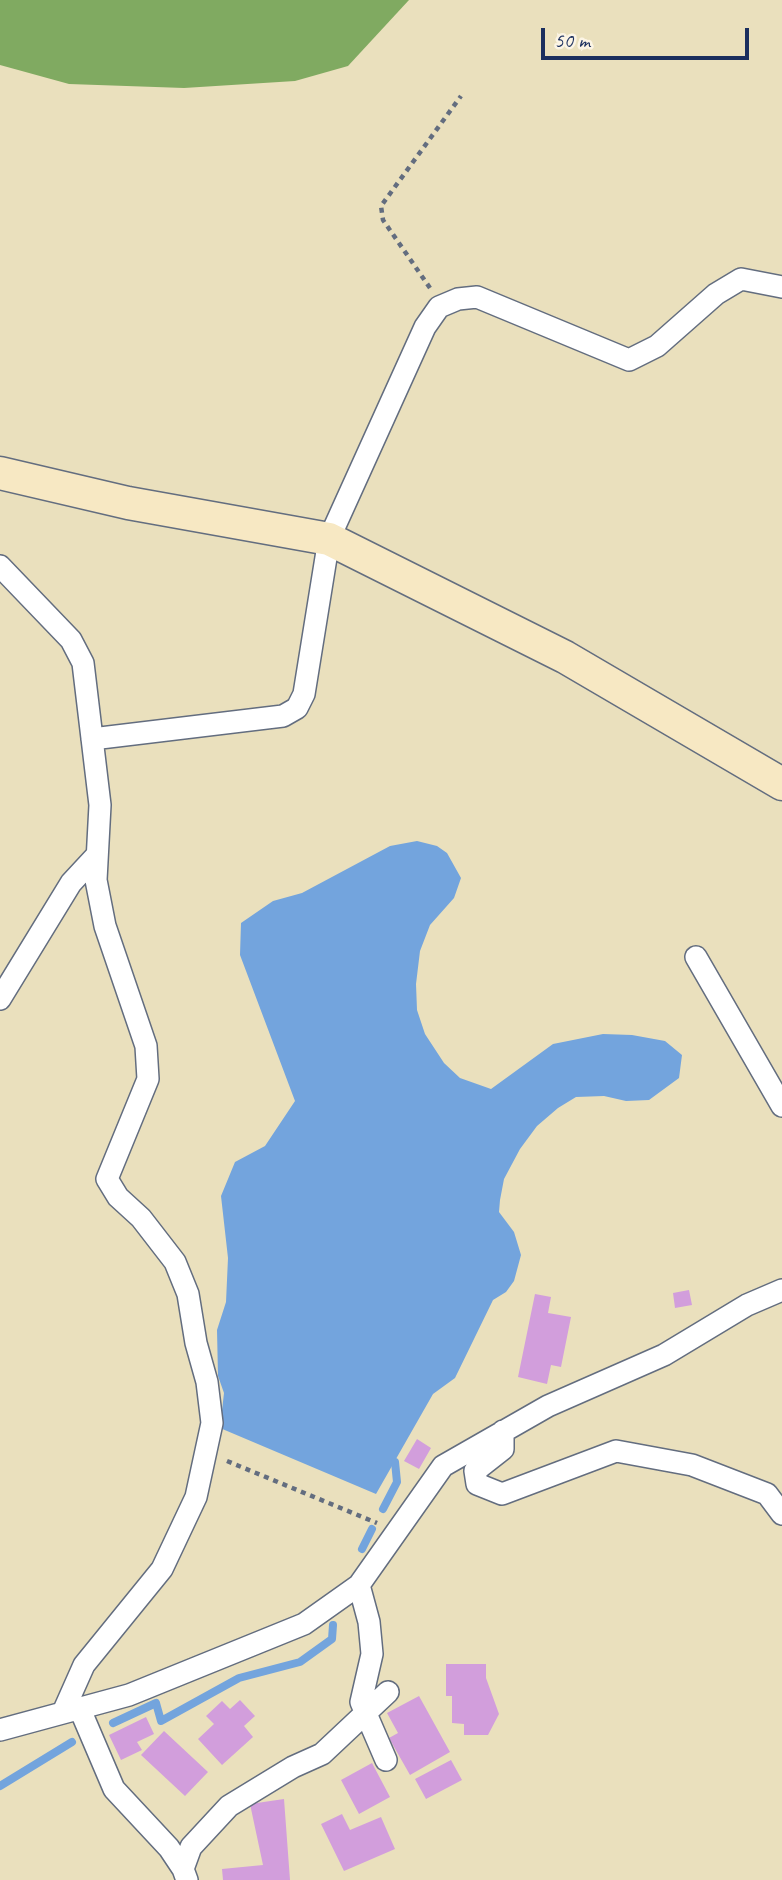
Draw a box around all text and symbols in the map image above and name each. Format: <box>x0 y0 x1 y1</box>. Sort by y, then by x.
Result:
scale bar <box>544 14 752 58</box>
text: 50 m <box>554 27 590 53</box>

